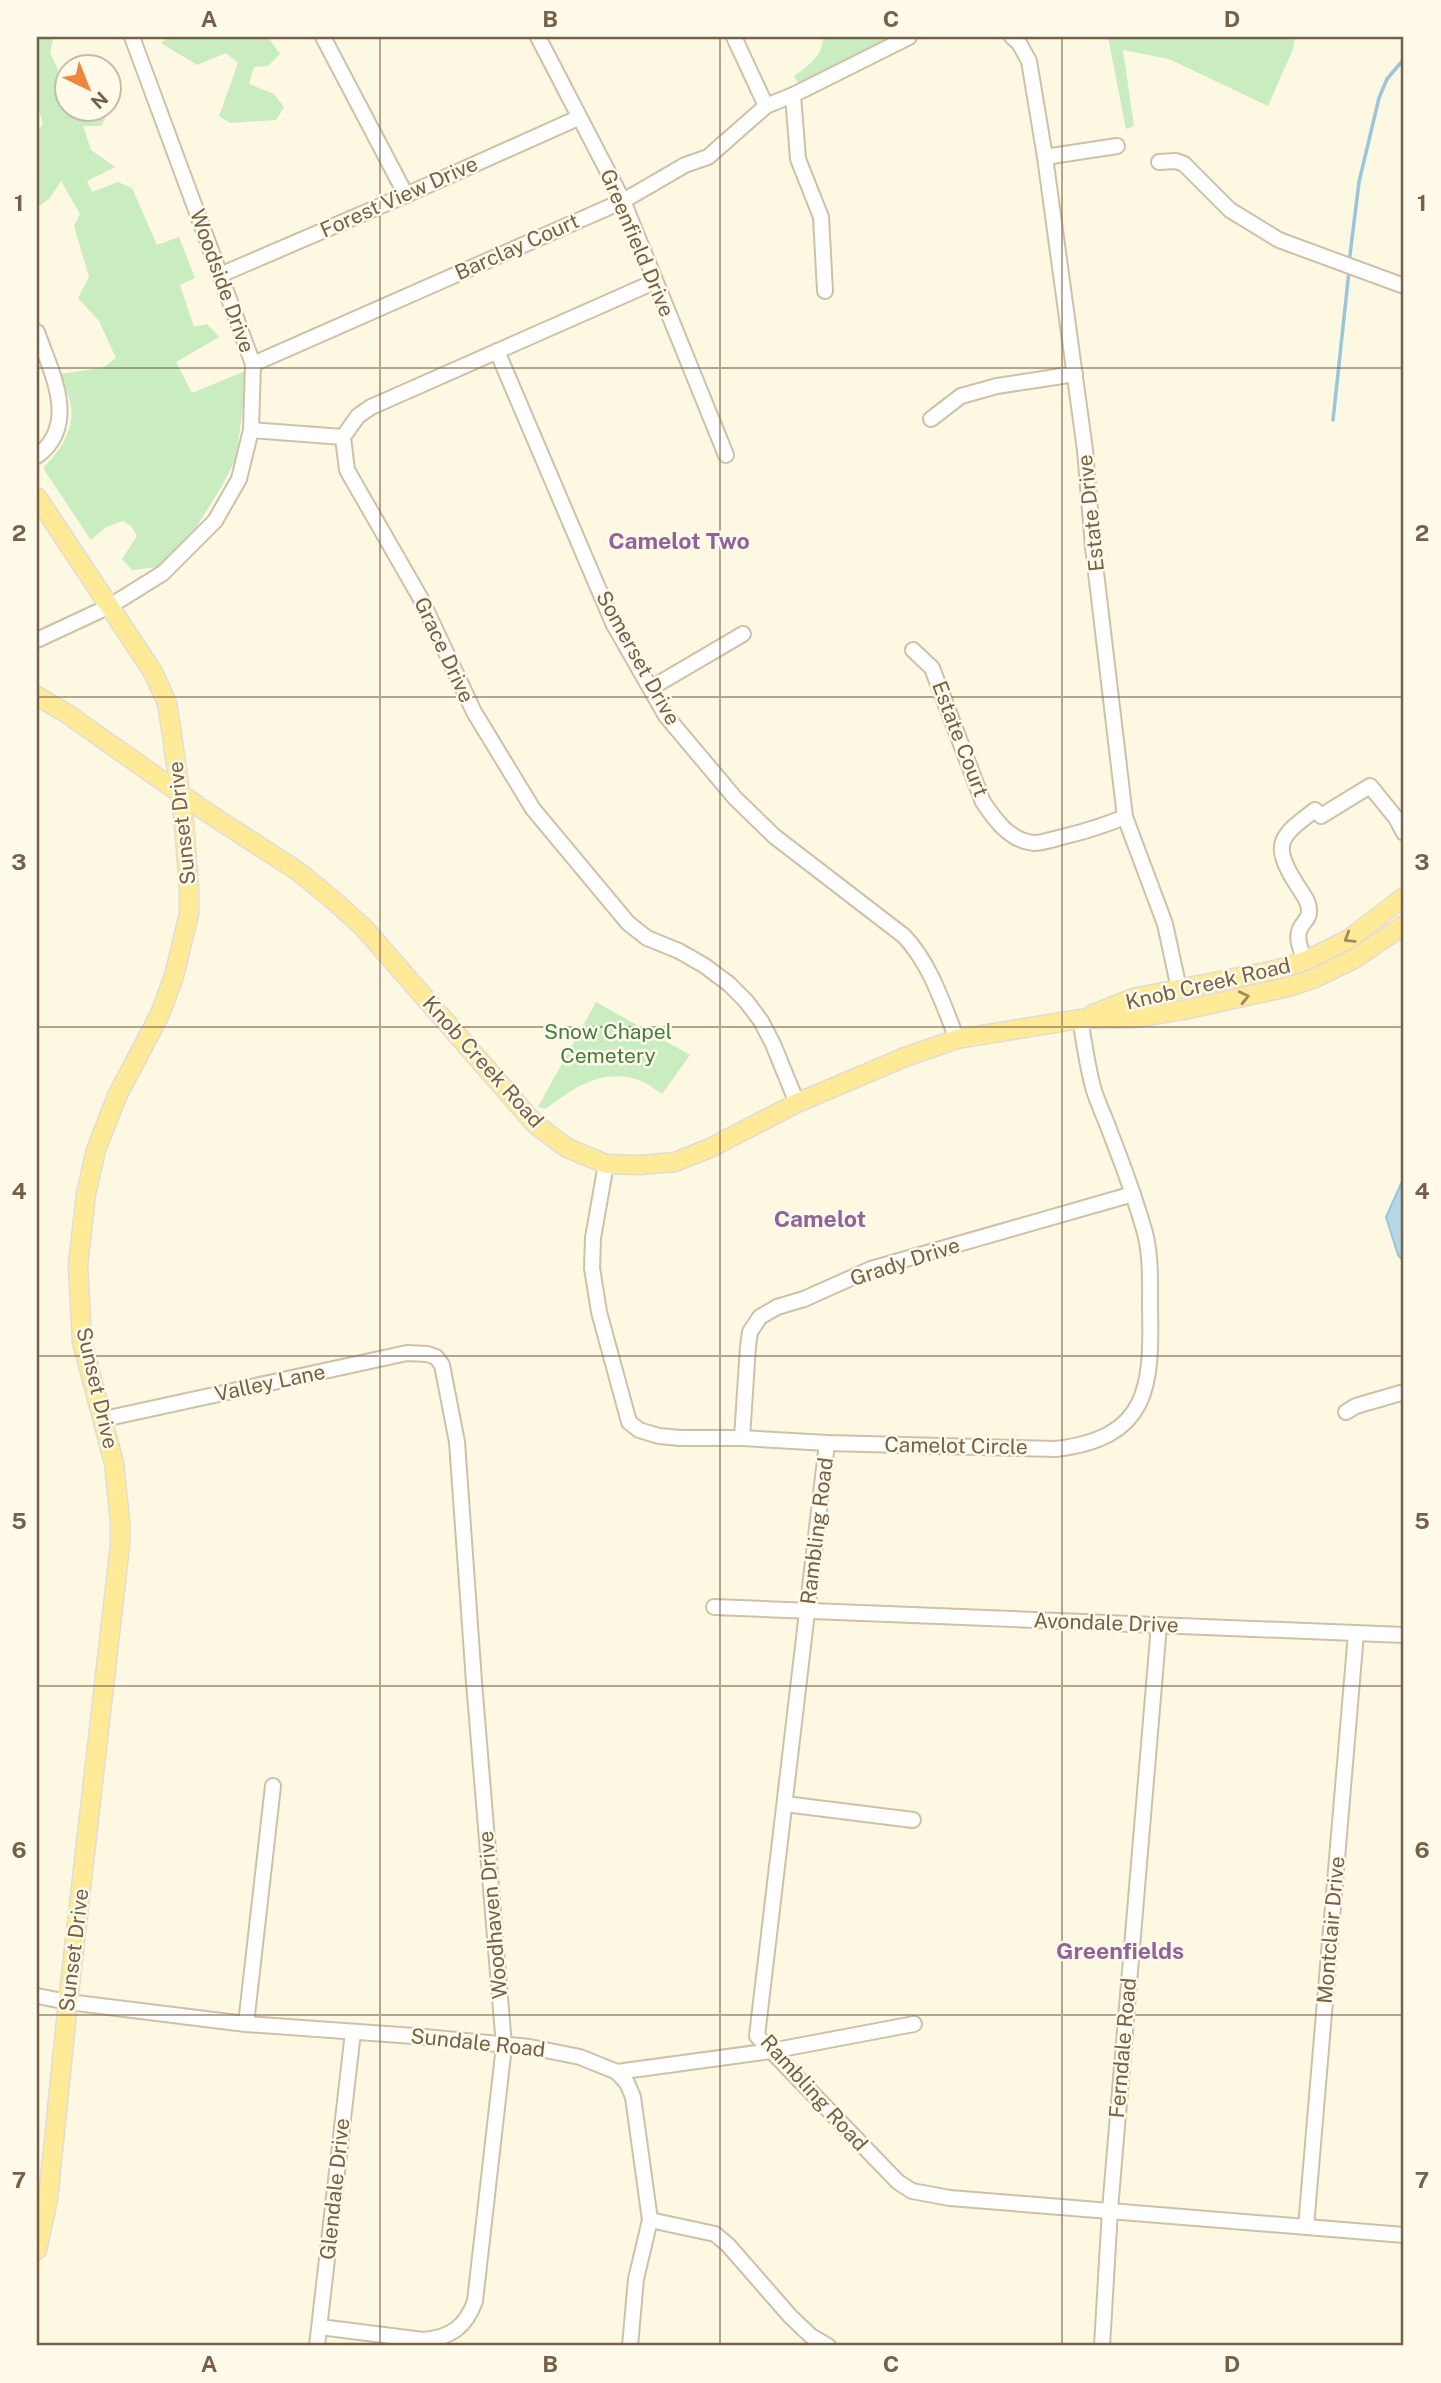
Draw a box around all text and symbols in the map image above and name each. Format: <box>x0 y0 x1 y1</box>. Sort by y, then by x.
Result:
text: A <box>201 5 218 32</box>
text: B <box>542 5 558 32</box>
text: C <box>883 5 899 32</box>
text: D <box>1224 5 1240 32</box>
north arrow <box>52 52 122 122</box>
text: N <box>87 87 113 114</box>
street label: Forest View Drive <box>316 151 481 242</box>
street label: Greenfield Drive <box>595 165 680 320</box>
text: 1 <box>14 189 24 216</box>
text: 1 <box>1417 189 1427 216</box>
street label: Woodside Drive <box>185 206 260 356</box>
street label: Barclay Court <box>451 208 583 285</box>
street label: Estate Drive <box>1072 453 1109 573</box>
text: 2 <box>12 519 26 546</box>
text: 2 <box>1415 519 1429 546</box>
district label: Camelot Two <box>608 527 750 554</box>
street label: Somerset Drive <box>591 586 686 729</box>
street label: Grace Drive <box>409 593 480 706</box>
street label: Estate Court <box>927 677 994 800</box>
street label: Sunset Drive <box>163 760 200 886</box>
text: 3 <box>11 848 27 875</box>
text: 3 <box>1414 848 1430 875</box>
one-way arrow <box>1344 929 1357 942</box>
street label: Knob Creek Road <box>1123 952 1293 1015</box>
street label: Knob Creek Road <box>418 991 549 1133</box>
one-way arrow <box>1238 991 1250 1005</box>
park label: Snow Chapel Cemetery <box>544 1019 672 1068</box>
text: 4 <box>11 1177 27 1204</box>
text: 4 <box>1414 1177 1430 1204</box>
district label: Camelot <box>774 1205 866 1232</box>
street label: Grady Drive <box>847 1232 963 1291</box>
street label: Sunset Drive <box>71 1325 124 1451</box>
street label: Valley Lane <box>212 1359 327 1406</box>
street label: Camelot Circle <box>884 1432 1028 1459</box>
street label: Rambling Road <box>795 1456 838 1606</box>
text: 5 <box>11 1507 27 1534</box>
text: 5 <box>1414 1507 1430 1534</box>
street label: Avondale Drive <box>1033 1607 1179 1638</box>
street label: Woodhaven Drive <box>473 1830 512 2000</box>
text: 6 <box>11 1836 27 1863</box>
text: 6 <box>1414 1836 1430 1863</box>
street label: Montclair Drive <box>1312 1855 1349 2005</box>
street label: Sunset Drive <box>54 1887 93 2013</box>
district label: Greenfields <box>1056 1937 1184 1964</box>
street label: Ferndale Road <box>1104 1977 1141 2119</box>
street label: Sundale Road <box>410 2023 547 2062</box>
street label: Rambling Road <box>756 2029 873 2156</box>
street label: Glendale Drive <box>315 2117 354 2261</box>
text: 7 <box>12 2166 26 2193</box>
text: 7 <box>1415 2166 1429 2193</box>
text: A <box>201 2350 218 2377</box>
text: B <box>542 2350 558 2377</box>
text: C <box>883 2350 899 2377</box>
text: D <box>1224 2350 1240 2377</box>

